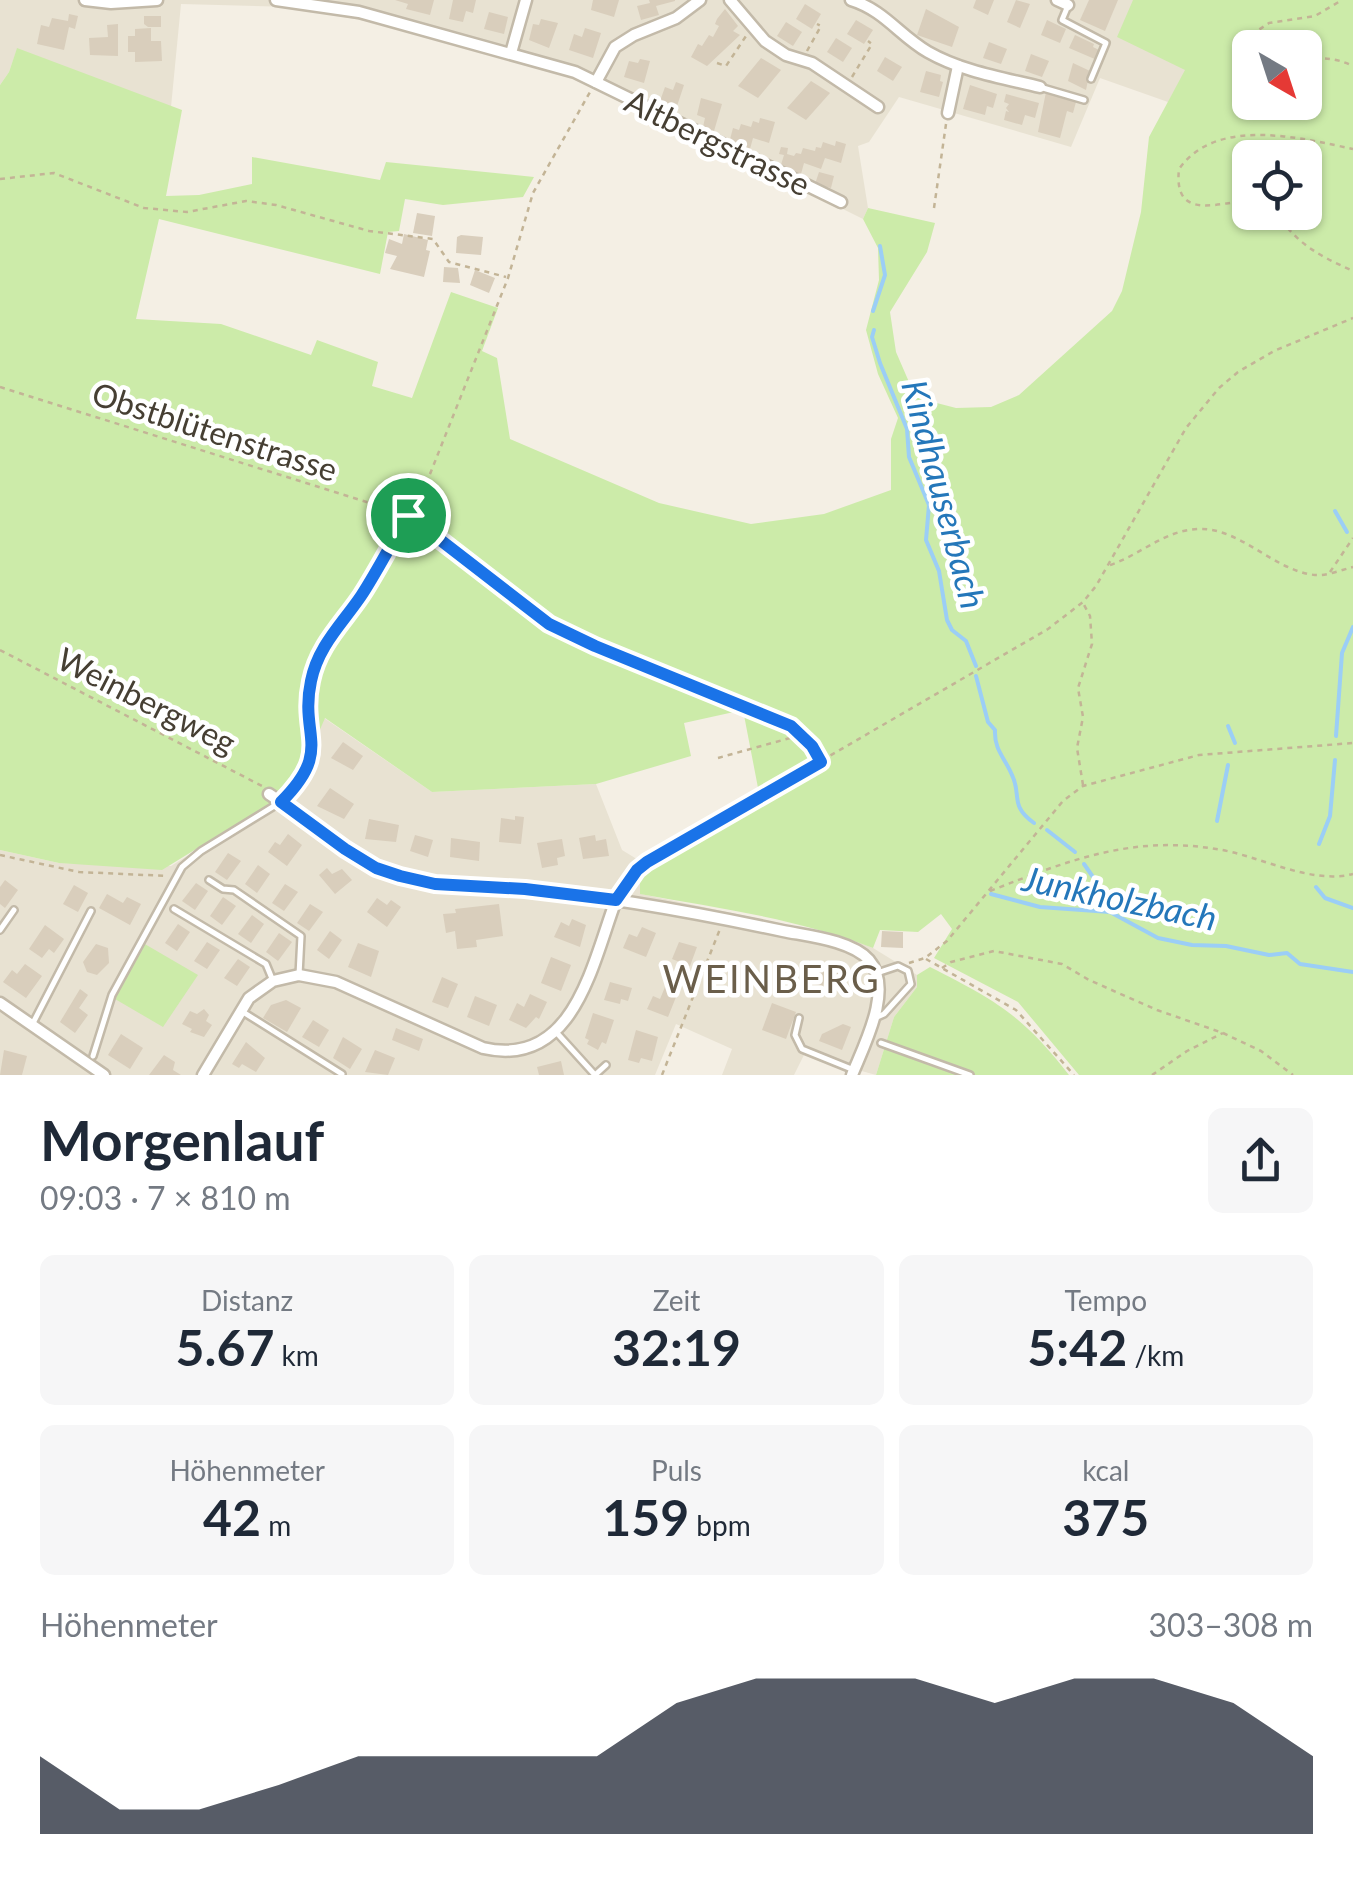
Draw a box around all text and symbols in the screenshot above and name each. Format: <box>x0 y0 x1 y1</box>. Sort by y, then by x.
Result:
north arrow <box>1232 30 1322 120</box>
map controls <box>1232 30 1322 230</box>
street label: Altbergstrasse <box>619 81 817 203</box>
button: locate <box>1232 140 1322 230</box>
street label: Obstblütenstrasse <box>88 373 342 489</box>
water label: Kindhauserbach <box>894 375 996 613</box>
pin <box>366 473 451 558</box>
icon: arrive <box>381 488 436 543</box>
street label: Weinbergweg <box>51 638 243 762</box>
water label: Junkholzbach <box>1018 856 1221 938</box>
district label: WEINBERG <box>663 955 881 1001</box>
text: Morgenlauf <box>40 1107 324 1173</box>
button: share <box>1208 1108 1313 1213</box>
text: 09:03 · 7 × 810 m <box>40 1178 291 1217</box>
text: Distanz <box>201 1283 293 1317</box>
text: Zeit <box>653 1283 700 1317</box>
text: Tempo <box>1065 1283 1147 1317</box>
text: 5.67 <box>176 1317 274 1377</box>
text: 32:19 <box>612 1317 741 1377</box>
text: 5:42 <box>1027 1317 1127 1377</box>
text: km <box>274 1338 319 1372</box>
text: /km <box>1127 1338 1184 1372</box>
text: Höhenmeter <box>169 1453 325 1487</box>
text: Puls <box>651 1453 702 1487</box>
text: kcal <box>1082 1453 1129 1487</box>
text: 42 <box>203 1487 261 1547</box>
text: 159 <box>602 1487 689 1547</box>
text: 375 <box>1062 1487 1149 1547</box>
text: m <box>261 1508 291 1542</box>
text: bpm <box>689 1508 751 1542</box>
text: Höhenmeter <box>40 1605 218 1644</box>
text: 303–308 m <box>1149 1605 1313 1644</box>

